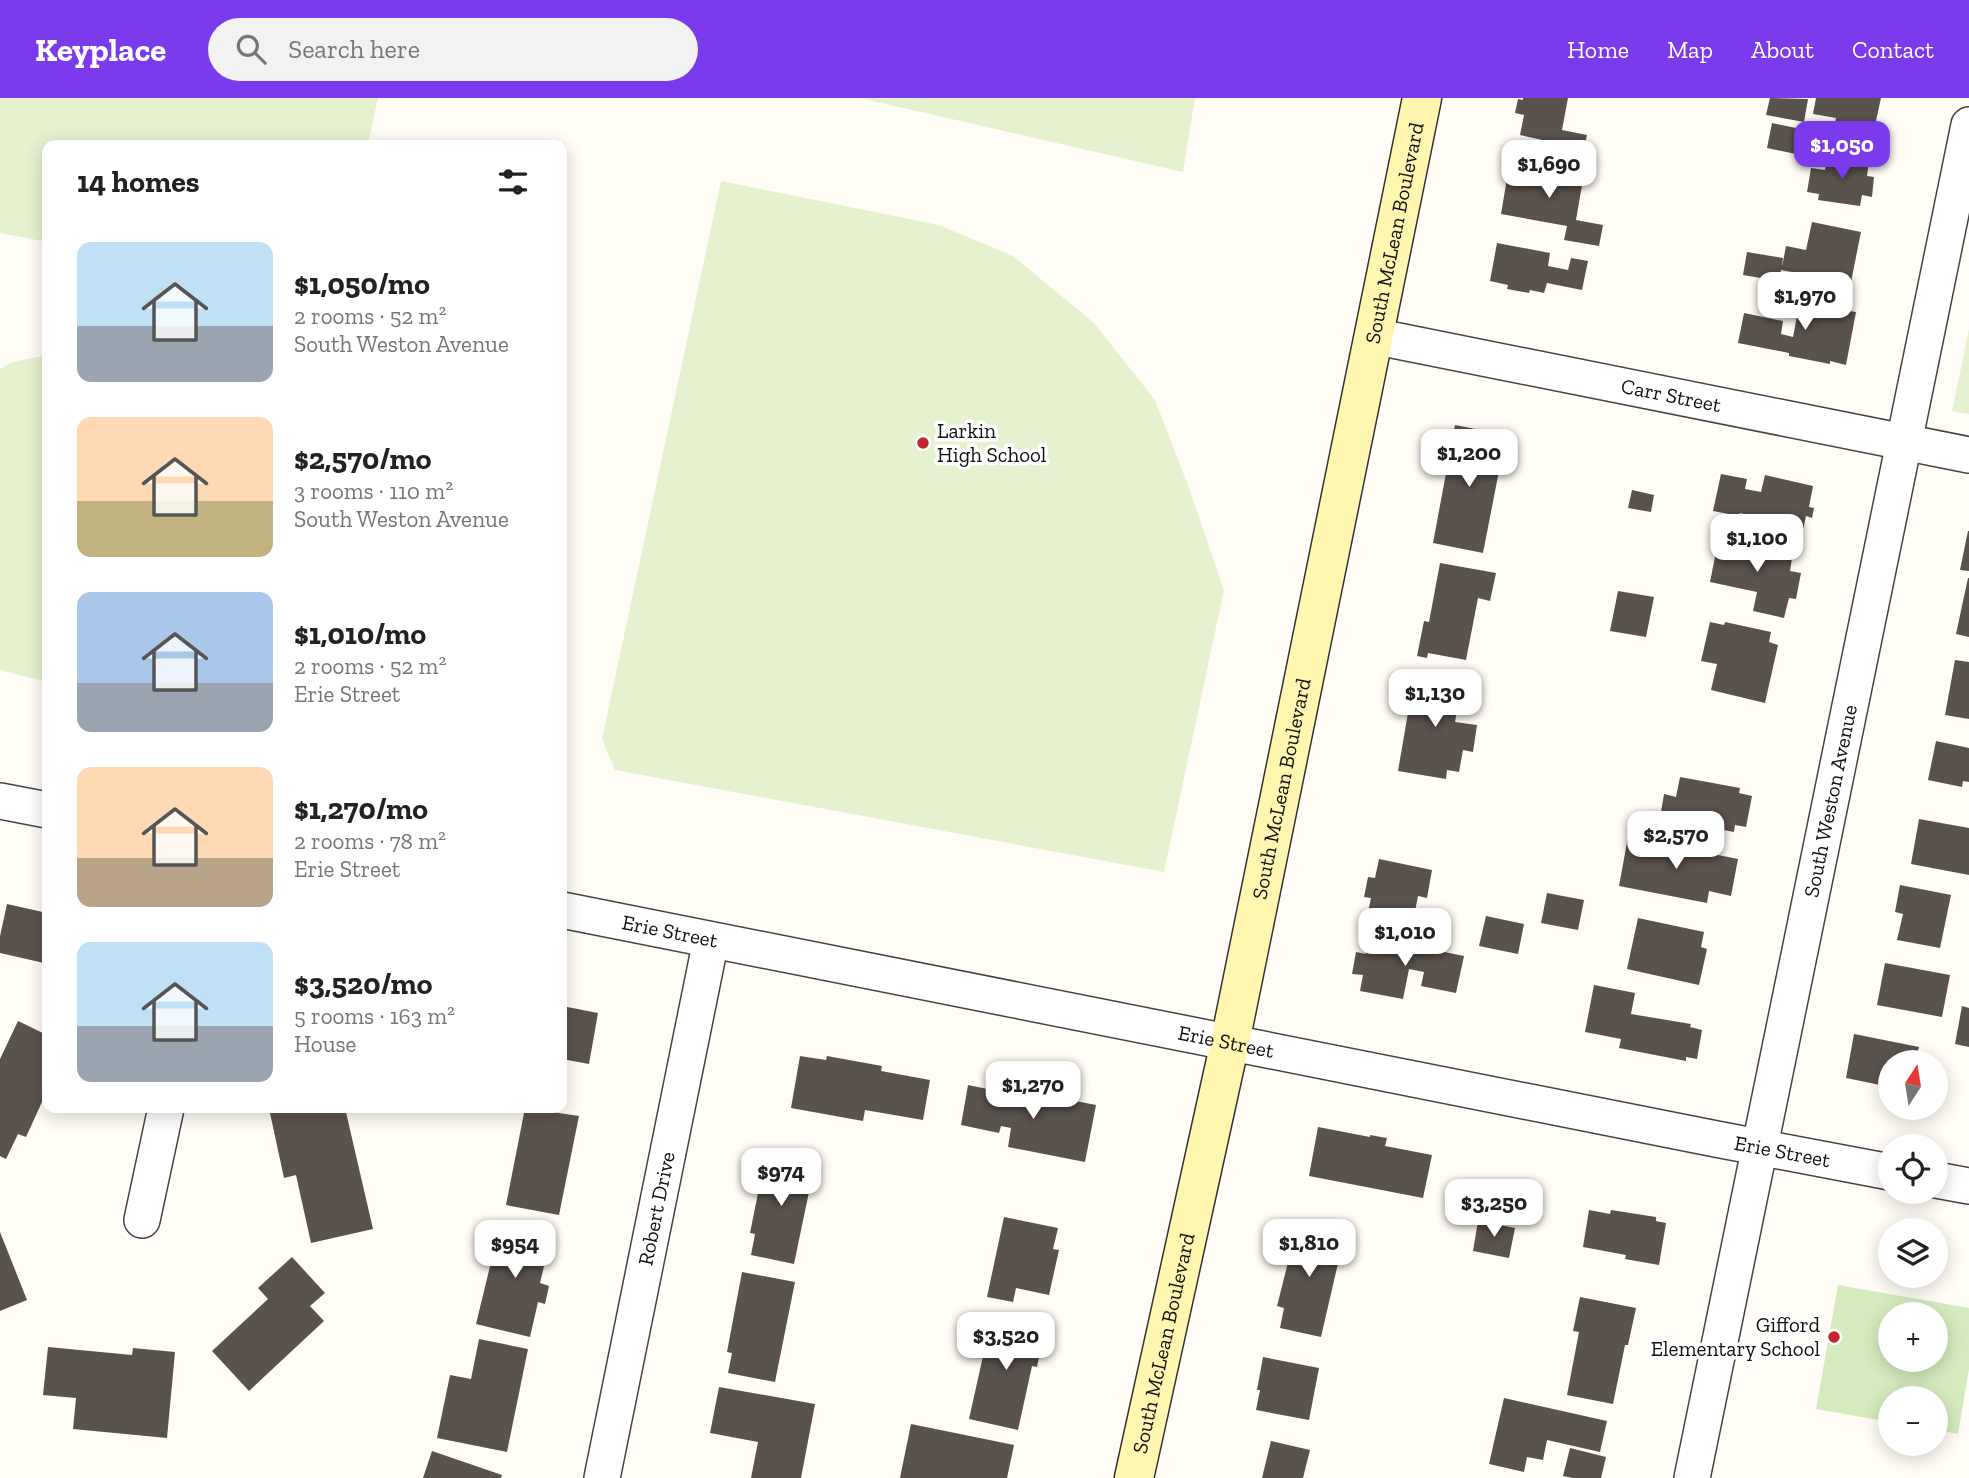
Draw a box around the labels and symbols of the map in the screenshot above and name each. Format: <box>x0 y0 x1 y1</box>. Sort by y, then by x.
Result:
street label: South McLean Boulevard <box>1359 120 1429 346</box>
pin: $1,050 <box>1785 122 1899 181</box>
pin: $1,690 <box>1492 140 1606 200</box>
pin: $1,970 <box>1748 272 1862 332</box>
street label: Carr Street <box>1619 373 1723 417</box>
place label: Larkin High School <box>937 418 1047 467</box>
pin: $1,200 <box>1412 430 1526 489</box>
marker: Larkin High School <box>915 435 931 451</box>
pin: $1,100 <box>1700 514 1814 574</box>
pin: $1,130 <box>1378 670 1492 729</box>
street label: South McLean Boulevard <box>1246 675 1316 901</box>
street label: South Weston Avenue <box>1798 702 1862 900</box>
pin: $2,570 <box>1619 812 1733 871</box>
pin: $1,010 <box>1348 908 1462 968</box>
street label: Erie Street <box>620 909 720 953</box>
street label: Erie Street <box>1176 1020 1276 1063</box>
north arrow <box>1878 1050 1948 1120</box>
pin: $1,270 <box>976 1062 1090 1121</box>
street label: Erie Street <box>1732 1130 1833 1172</box>
pin: $974 <box>740 1148 822 1208</box>
street label: Robert Drive <box>632 1149 680 1267</box>
pin: $3,250 <box>1437 1180 1551 1239</box>
pin: $954 <box>474 1220 556 1280</box>
pin: $1,810 <box>1252 1220 1366 1279</box>
street label: South McLean Boulevard <box>1127 1230 1200 1456</box>
pin: $3,520 <box>949 1312 1063 1372</box>
place label: Gifford Elementary School <box>1651 1312 1820 1361</box>
marker: Gifford Elementary School <box>1826 1329 1842 1345</box>

